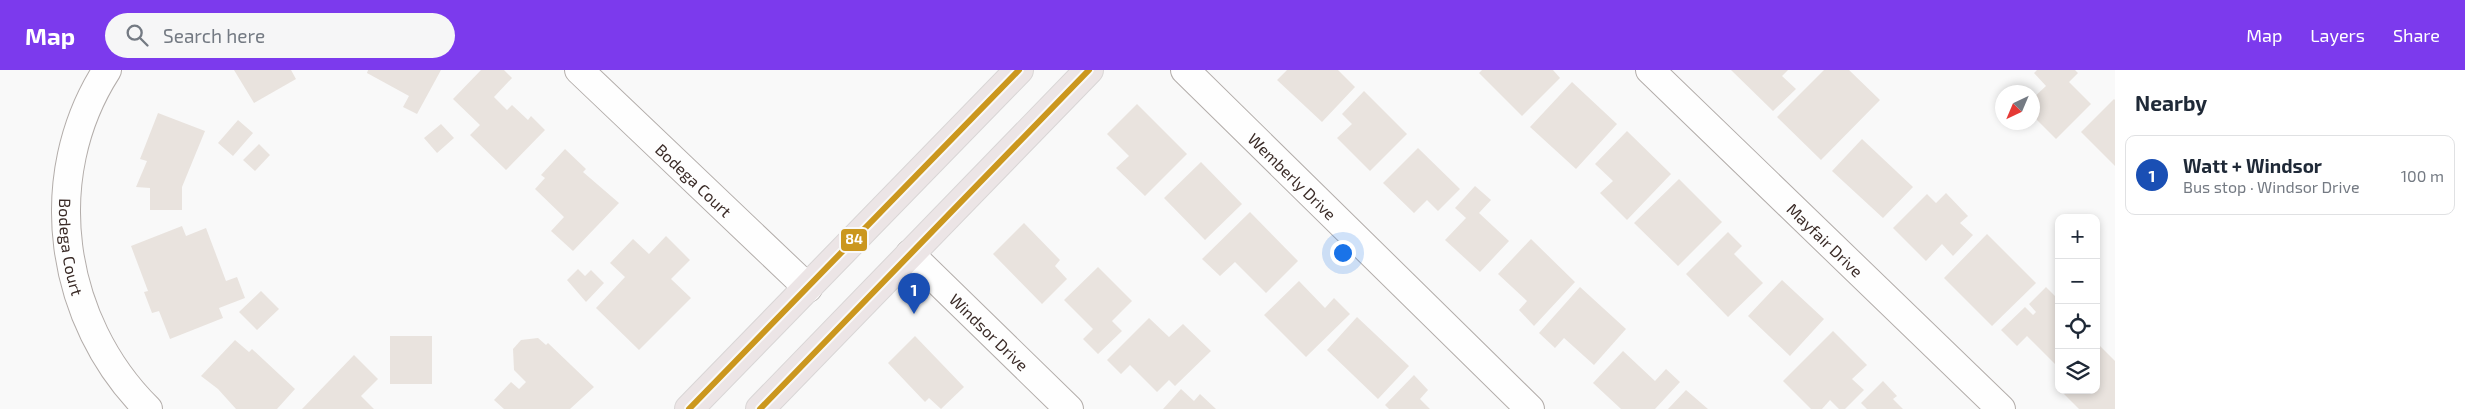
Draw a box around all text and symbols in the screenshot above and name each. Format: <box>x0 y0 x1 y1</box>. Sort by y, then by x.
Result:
search box <box>105 13 455 58</box>
text: Map <box>25 21 75 50</box>
icon: search <box>123 21 151 49</box>
text: Search here <box>163 24 265 47</box>
text: Map <box>2246 24 2282 46</box>
text: Layers <box>2310 24 2365 46</box>
text: Share <box>2393 24 2440 46</box>
north arrow <box>1995 85 2040 130</box>
text: Nearby <box>2135 90 2207 115</box>
street label: Wemberly Drive <box>1245 128 1341 223</box>
street label: Bodega Court <box>652 139 736 220</box>
text: Watt + Windsor <box>2183 154 2322 177</box>
text: 1 <box>2149 166 2155 185</box>
text: 100 m <box>2401 166 2444 185</box>
text: Bus stop · Windsor Drive <box>2183 177 2359 196</box>
street label: Bodega Court <box>56 198 88 298</box>
street label: Mayfair Drive <box>1784 199 1867 280</box>
map controls <box>2055 214 2100 394</box>
button: + <box>2055 214 2100 259</box>
line badge: 84 <box>840 228 868 252</box>
text: 84 <box>845 230 863 247</box>
your location <box>1330 240 1356 266</box>
button: − <box>2055 259 2100 304</box>
pin: 1 <box>898 273 930 314</box>
street label: Windsor Drive <box>946 289 1033 374</box>
button: locate <box>2055 304 2100 349</box>
button: layers <box>2055 349 2100 394</box>

